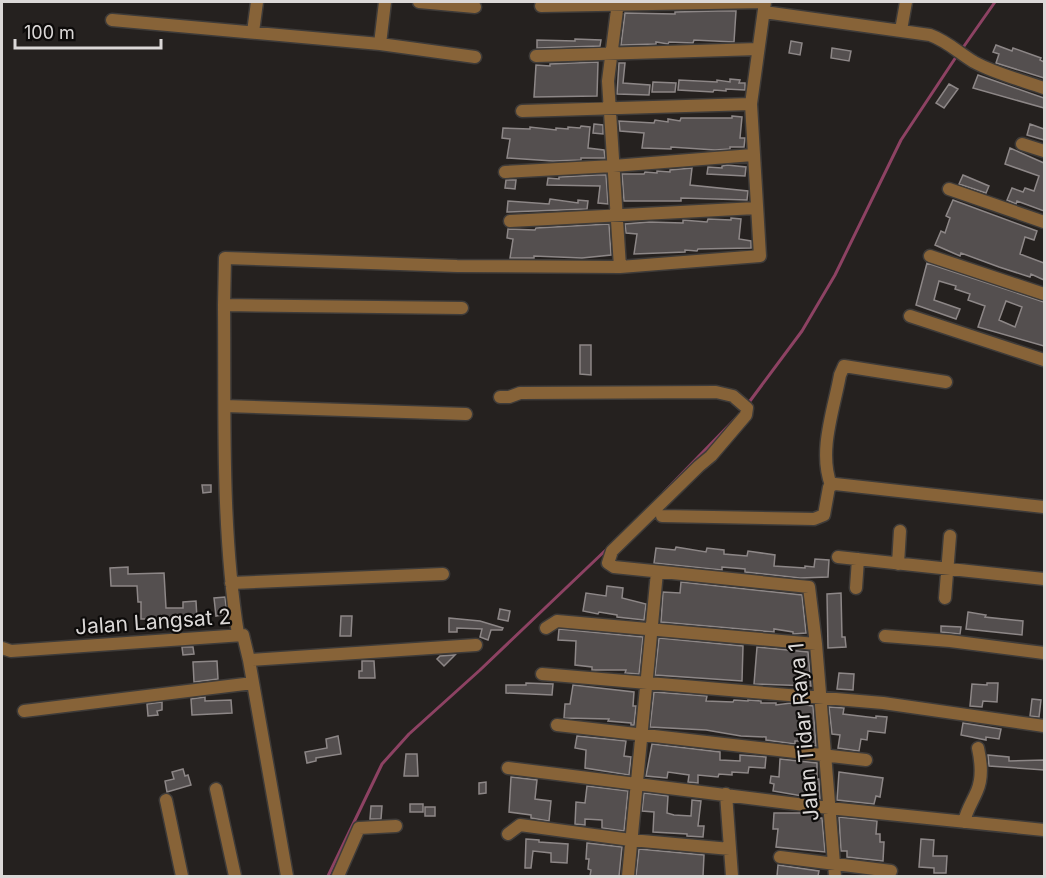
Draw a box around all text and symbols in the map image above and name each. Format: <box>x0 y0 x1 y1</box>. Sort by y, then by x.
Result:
scale bar <box>15 12 160 50</box>
text: 100 m <box>24 22 75 43</box>
street label: Jalan Langsat 2 <box>74 604 232 639</box>
street label: Jalan Tidar Raya 1 <box>783 642 824 822</box>

